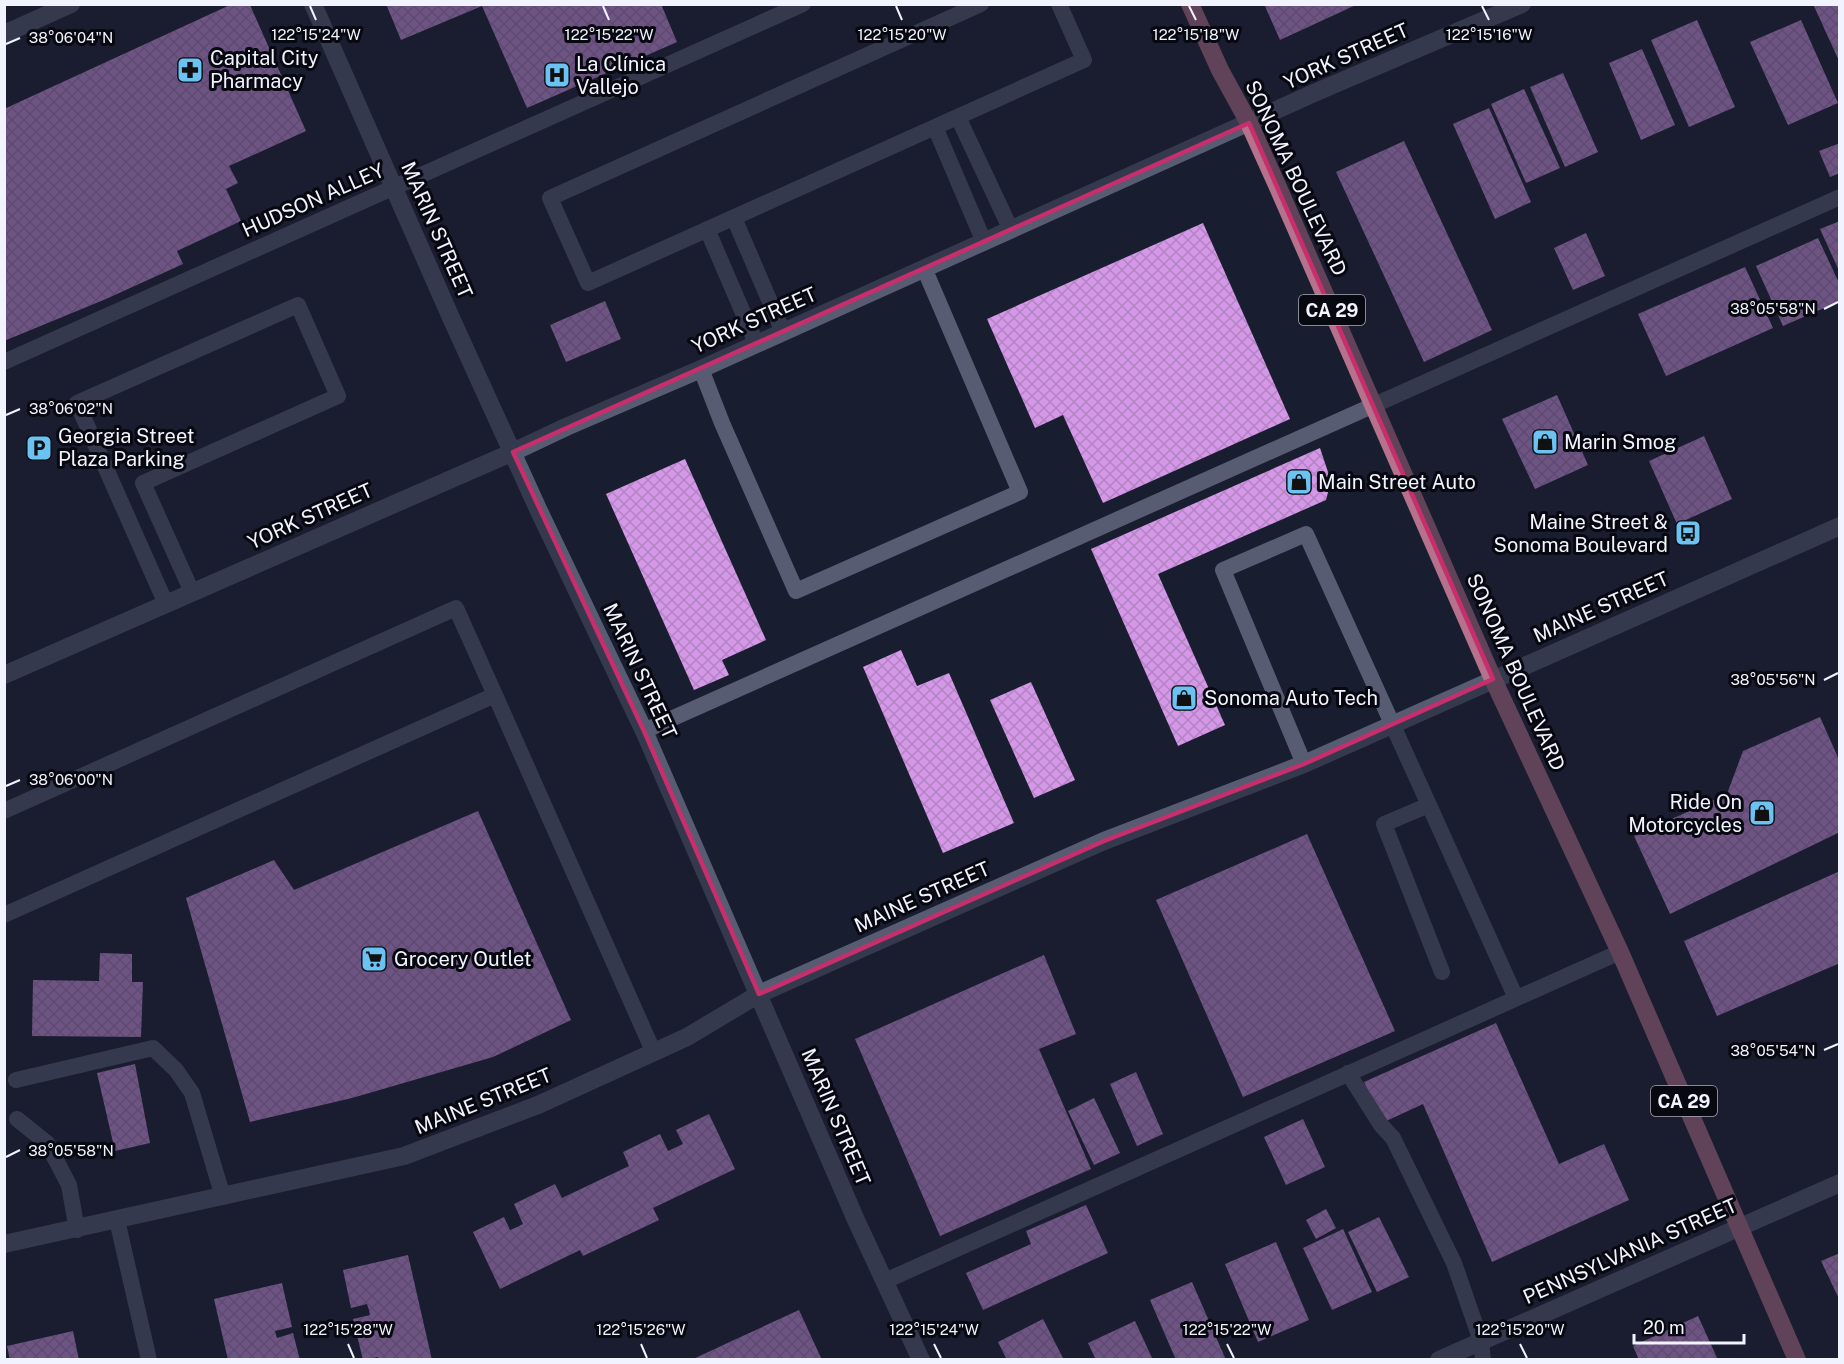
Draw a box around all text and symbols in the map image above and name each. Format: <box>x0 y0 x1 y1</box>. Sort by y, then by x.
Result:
street label: YORK STREET <box>1280 18 1412 94</box>
text: 122°15'24"W <box>271 26 361 43</box>
text: 122°15'22"W <box>565 26 653 43</box>
text: 122°15'20"W <box>857 26 947 43</box>
text: 122°15'18"W <box>1153 26 1239 43</box>
text: 122°15'16"W <box>1446 26 1532 43</box>
text: 38°06'04"N <box>29 29 113 46</box>
place label: Capital City Pharmacy <box>210 46 319 93</box>
place label: La Clínica Vallejo <box>576 52 666 99</box>
pharmacy icon: Capital City Pharmacy <box>175 55 205 85</box>
hospital icon: La Clínica Vallejo <box>542 60 572 90</box>
street label: SONOMA BOULEVARD <box>1240 76 1352 280</box>
street label: HUDSON ALLEY <box>238 158 388 242</box>
street label: MARIN STREET <box>396 158 478 302</box>
street label: YORK STREET <box>688 282 820 358</box>
road number: CA 29 <box>1299 295 1365 325</box>
text: 38°05'58"N <box>1730 300 1816 317</box>
text: 38°06'02"N <box>29 400 113 417</box>
place label: Georgia Street Plaza Parking <box>58 424 195 471</box>
shop icon: Marin Smog <box>1530 427 1560 457</box>
place label: Marin Smog <box>1564 430 1676 454</box>
parking icon: Georgia Street Plaza Parking <box>24 433 54 463</box>
shop icon: Main Street Auto <box>1284 467 1314 497</box>
place label: Main Street Auto <box>1318 470 1476 494</box>
street label: YORK STREET <box>244 478 376 554</box>
place label: Maine Street & Sonoma Boulevard <box>1494 510 1668 557</box>
bus stop icon: Maine Street & Sonoma Boulevard <box>1673 518 1703 548</box>
street label: MAINE STREET <box>1530 566 1672 648</box>
street label: SONOMA BOULEVARD <box>1462 570 1570 774</box>
street label: MARIN STREET <box>598 599 682 743</box>
text: 38°05'56"N <box>1730 671 1816 688</box>
shop icon: Sonoma Auto Tech <box>1169 683 1199 713</box>
place label: Sonoma Auto Tech <box>1204 686 1378 710</box>
text: 38°06'00"N <box>29 771 113 788</box>
place label: Ride On Motorcycles <box>1628 790 1742 837</box>
shop icon: Ride On Motorcycles <box>1747 798 1777 828</box>
street label: MAINE STREET <box>851 856 993 938</box>
supermarket icon: Grocery Outlet <box>359 944 389 974</box>
place label: Grocery Outlet <box>394 947 532 971</box>
text: 38°05'54"N <box>1730 1042 1816 1059</box>
street label: MARIN STREET <box>796 1045 876 1189</box>
street label: MAINE STREET <box>411 1063 555 1139</box>
road number: CA 29 <box>1651 1086 1717 1116</box>
text: 38°05'58"N <box>28 1142 114 1159</box>
street label: PENNSYLVANIA STREET <box>1519 1193 1741 1309</box>
scale bar <box>1634 1307 1744 1345</box>
text: 20 m <box>1643 1317 1685 1338</box>
text: 122°15'28"W <box>303 1321 393 1338</box>
text: 122°15'26"W <box>596 1321 686 1338</box>
text: 122°15'24"W <box>889 1321 979 1338</box>
text: 122°15'22"W <box>1183 1321 1271 1338</box>
text: 122°15'20"W <box>1475 1321 1565 1338</box>

